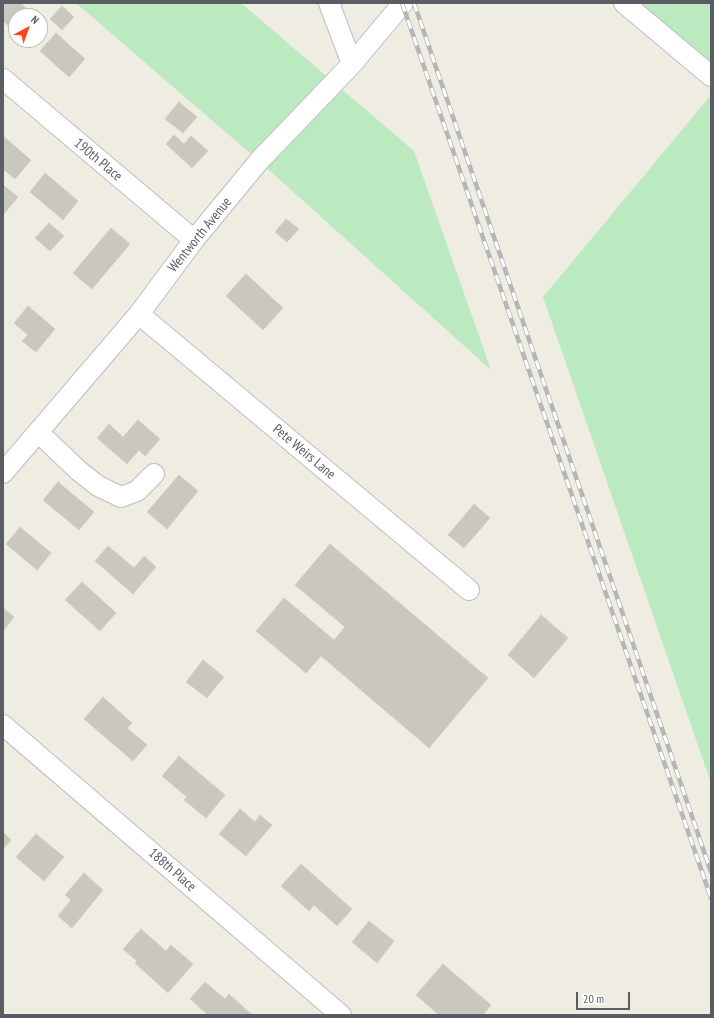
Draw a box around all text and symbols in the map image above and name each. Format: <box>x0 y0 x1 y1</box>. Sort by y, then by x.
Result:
north arrow <box>8 8 48 48</box>
text: N <box>28 12 42 27</box>
street label: 190th Place <box>71 135 125 185</box>
street label: Wentworth Avenue <box>165 194 235 276</box>
street label: Pete Weirs Lane <box>269 421 339 483</box>
street label: 188th Place <box>145 845 199 895</box>
scale bar <box>578 984 632 1010</box>
text: 20 m <box>583 991 604 1006</box>

